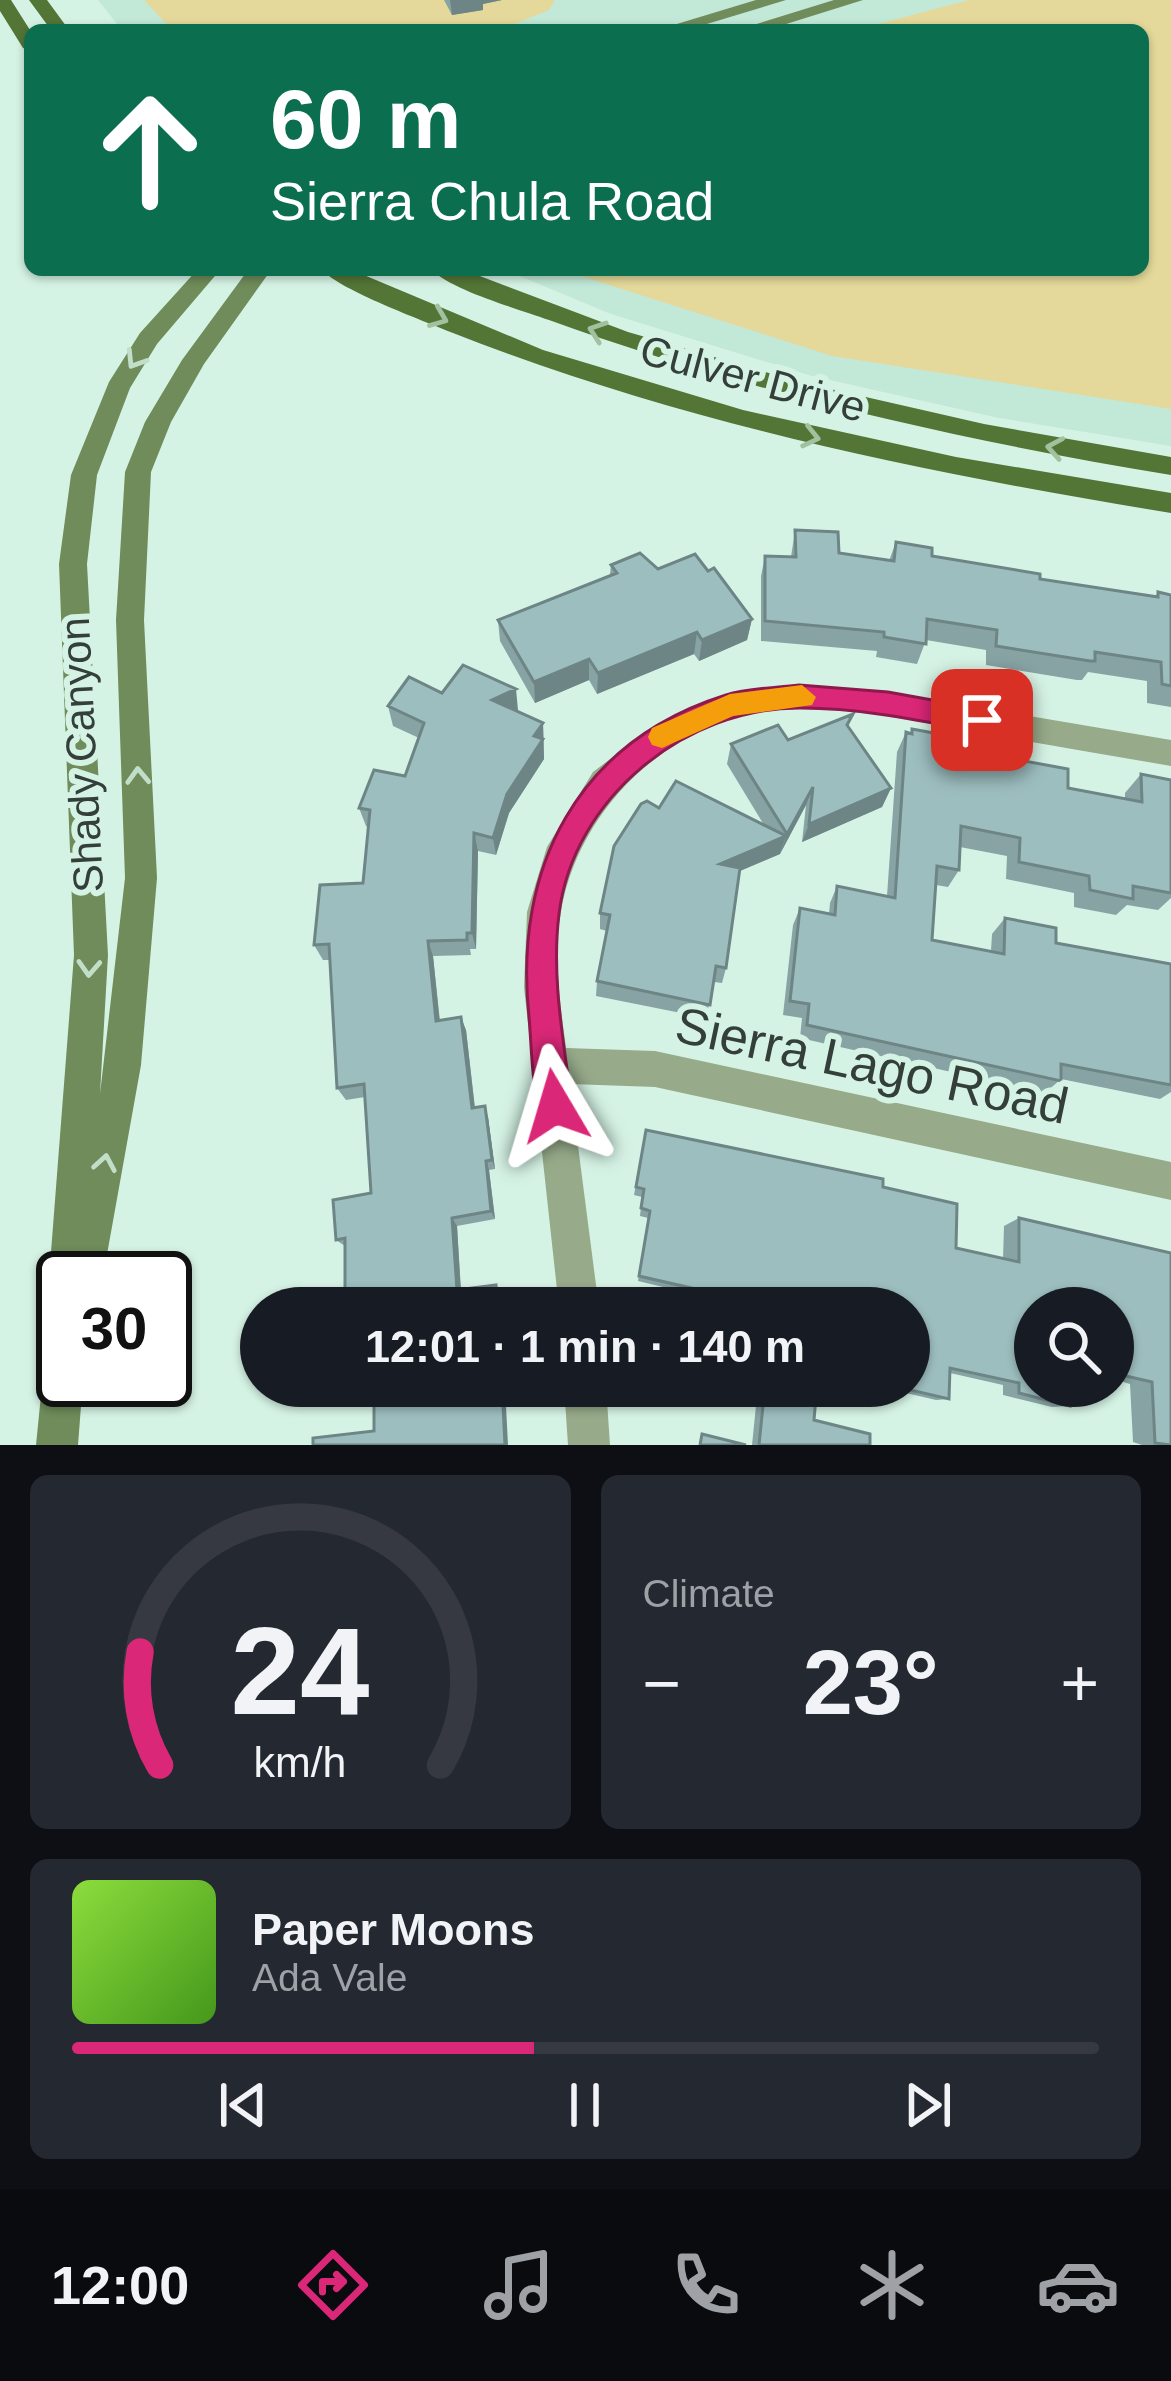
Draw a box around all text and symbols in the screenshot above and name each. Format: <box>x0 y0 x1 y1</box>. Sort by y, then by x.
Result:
icon: ahead <box>72 72 228 228</box>
text: 60 m <box>270 72 461 166</box>
text: Sierra Chula Road <box>270 171 714 231</box>
one-way arrow <box>428 304 449 328</box>
one-way arrow <box>587 321 608 345</box>
street label: Culver Drive <box>635 326 871 431</box>
one-way arrow <box>127 347 149 369</box>
one-way arrow <box>800 423 820 448</box>
one-way arrow <box>1046 436 1066 461</box>
street label: Shady Canyon <box>51 616 112 894</box>
pin <box>931 669 1033 771</box>
icon: arrive <box>949 687 1015 753</box>
one-way arrow <box>125 766 151 785</box>
one-way arrow <box>76 959 102 978</box>
street label: Sierra Lago Road <box>670 996 1073 1135</box>
position arrow <box>492 1043 618 1169</box>
one-way arrow <box>91 1153 117 1173</box>
speed limit sign: 30 <box>36 1251 192 1407</box>
map controls <box>1014 1287 1134 1407</box>
button: search <box>1014 1287 1134 1407</box>
text: 12:01 · 1 min · 140 m <box>365 1321 805 1372</box>
text: Climate <box>643 1572 775 1615</box>
text: 24 <box>231 1601 370 1740</box>
text: 23° <box>803 1633 939 1733</box>
text: − <box>643 1646 681 1720</box>
text: + <box>1060 1646 1099 1720</box>
text: km/h <box>254 1738 347 1786</box>
text: Paper Moons <box>252 1904 535 1955</box>
text: Ada Vale <box>252 1956 407 1999</box>
icon: previous <box>210 2072 276 2138</box>
icon: pause <box>552 2072 618 2138</box>
icon: next <box>895 2072 961 2138</box>
icon: directions <box>291 2243 375 2327</box>
icon: music <box>477 2243 561 2327</box>
icon: phone <box>664 2243 748 2327</box>
icon: climate <box>850 2243 934 2327</box>
icon: car <box>1036 2243 1120 2327</box>
text: 12:00 <box>51 2255 189 2315</box>

